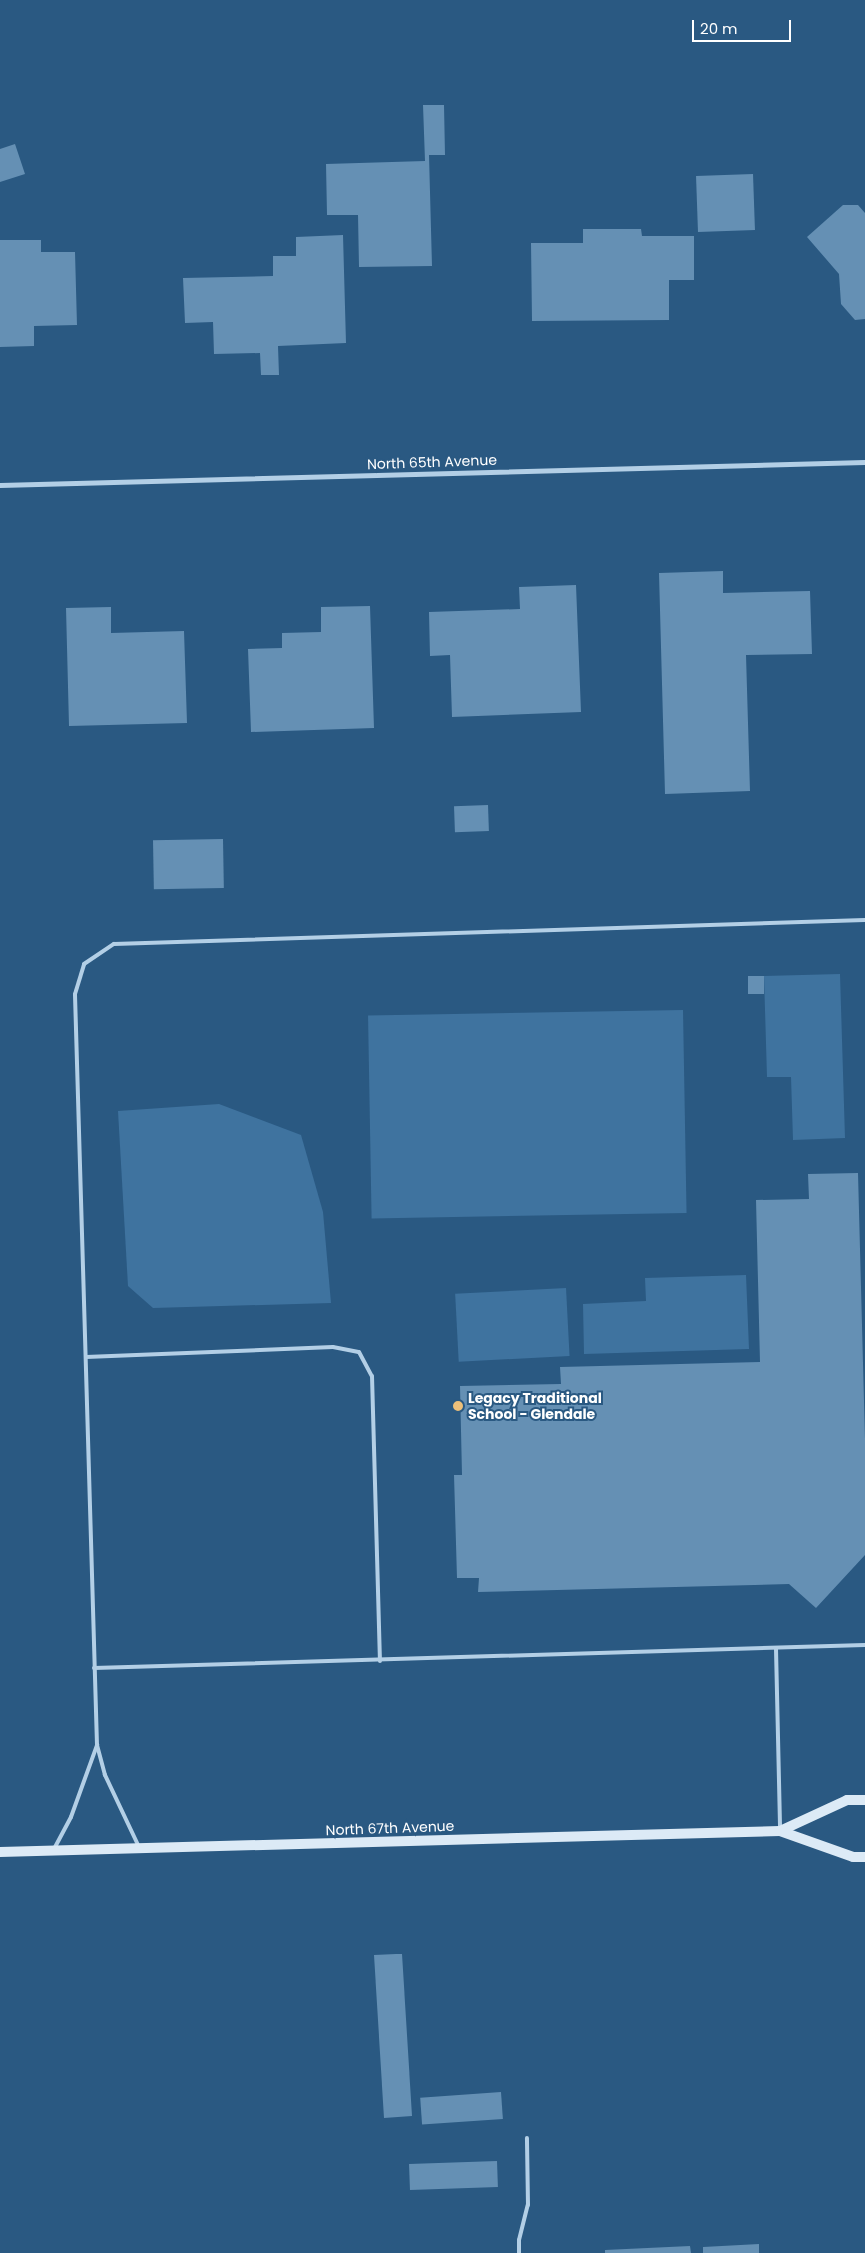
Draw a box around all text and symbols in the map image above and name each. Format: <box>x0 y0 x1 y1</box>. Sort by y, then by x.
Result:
scale bar <box>695 10 794 42</box>
text: 20 m <box>700 18 738 39</box>
street label: North 65th Avenue <box>367 451 497 473</box>
place label: Legacy Traditional School - Glendale <box>468 1390 602 1422</box>
marker: Legacy Traditional School - Glendale <box>452 1400 464 1412</box>
street label: North 67th Avenue <box>325 1817 455 1839</box>

